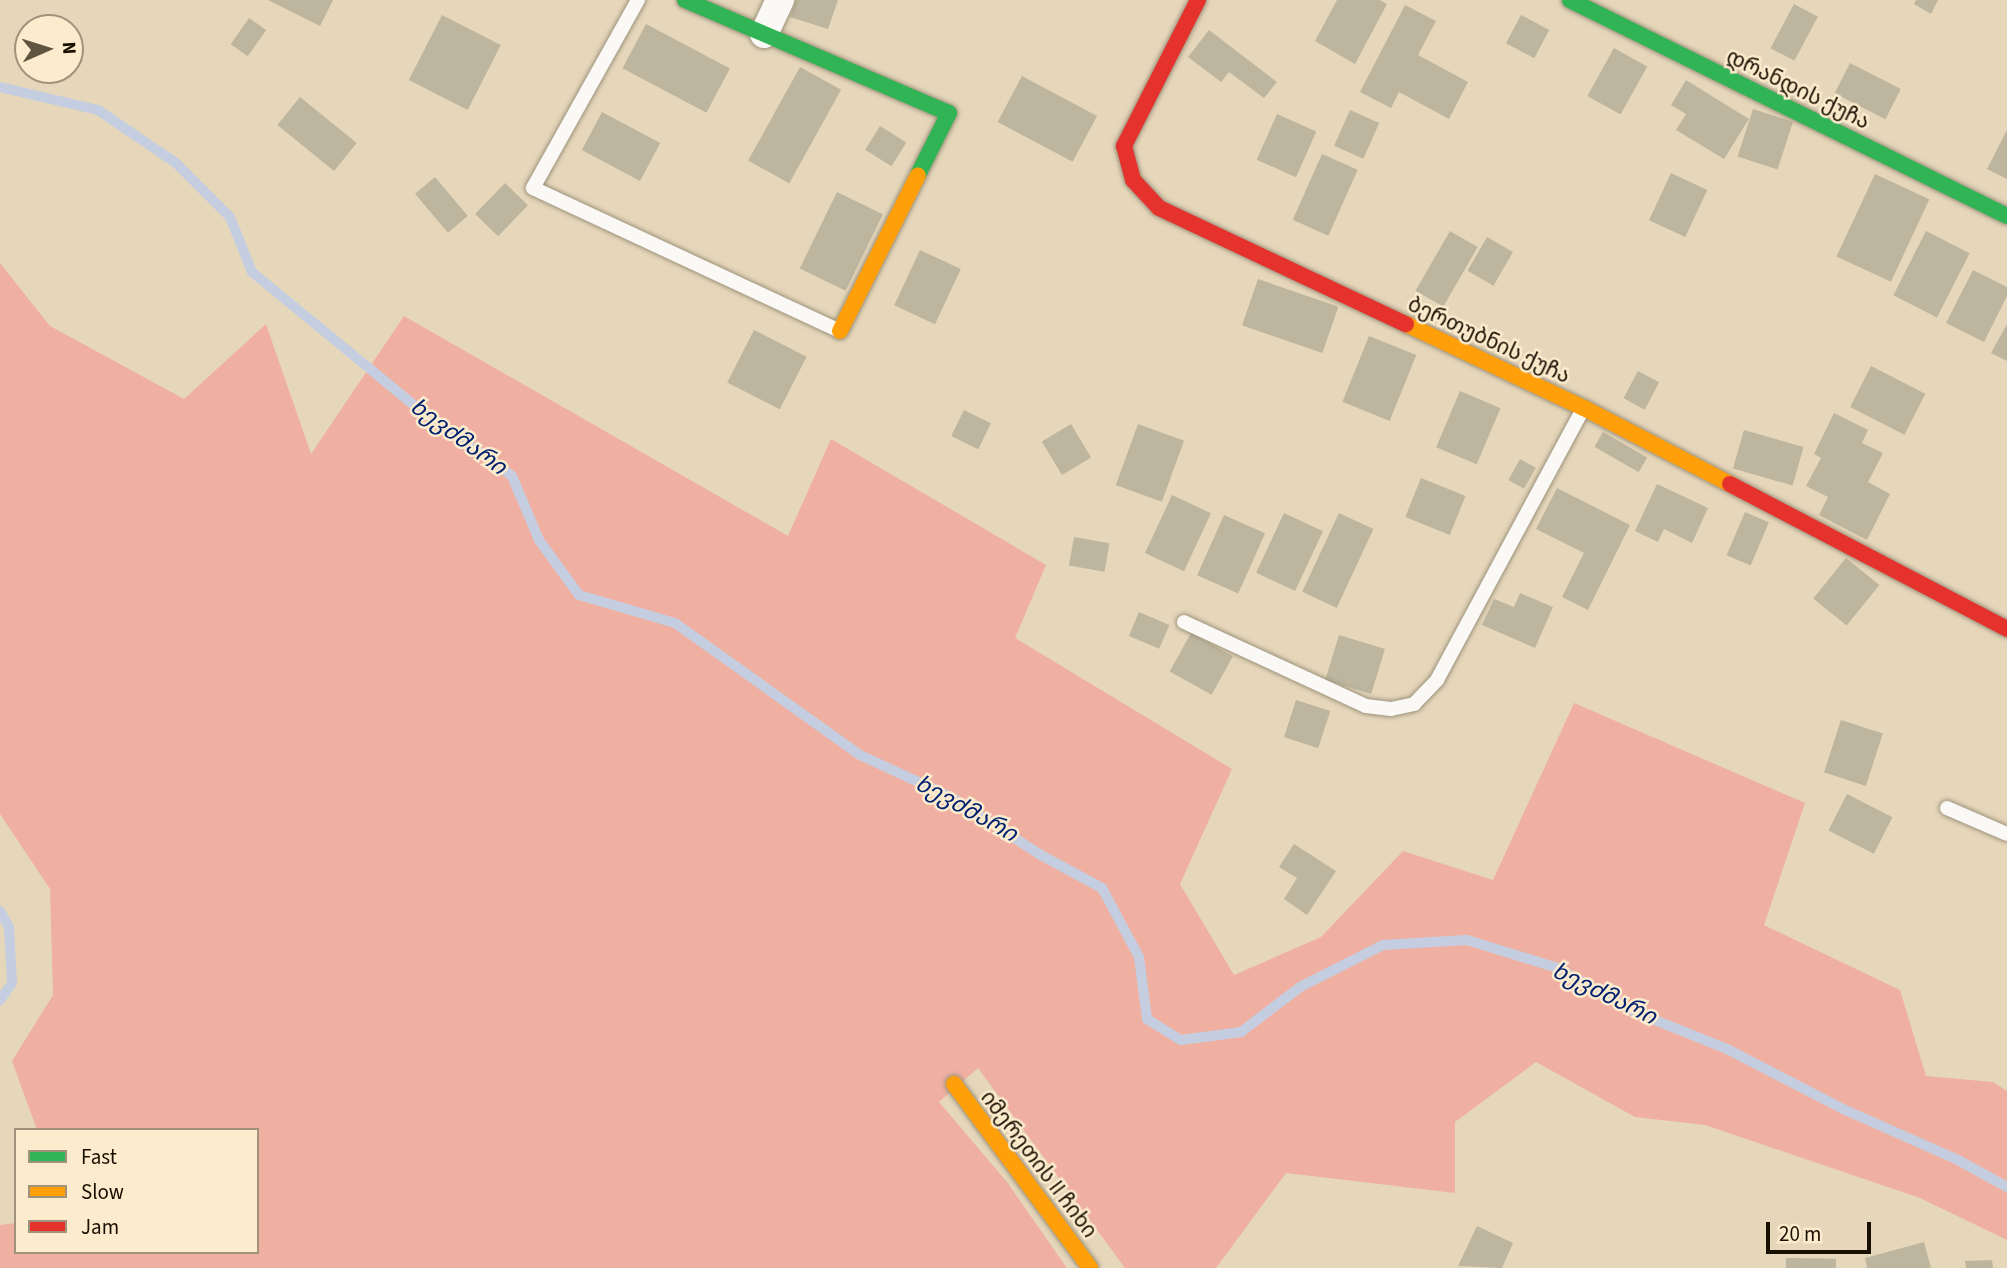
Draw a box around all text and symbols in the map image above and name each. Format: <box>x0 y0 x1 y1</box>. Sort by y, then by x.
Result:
north arrow <box>14 14 84 84</box>
text: N <box>55 41 82 55</box>
street label: დრანდის ქუჩა <box>1722 43 1874 135</box>
street label: ბერთუბნის ქუჩა <box>1404 291 1574 389</box>
water label: ხევძმარი <box>404 393 512 481</box>
water label: ხევძმარი <box>910 770 1022 848</box>
water label: ხევძმარი <box>1547 957 1661 1031</box>
street label: იმერეთის II ჩიხი <box>975 1085 1103 1243</box>
legend <box>14 1128 259 1254</box>
text: Fast <box>81 1142 117 1172</box>
text: Slow <box>81 1177 124 1207</box>
scale bar <box>1769 1208 1874 1252</box>
text: Jam <box>81 1212 119 1242</box>
text: 20 m <box>1779 1219 1821 1249</box>

